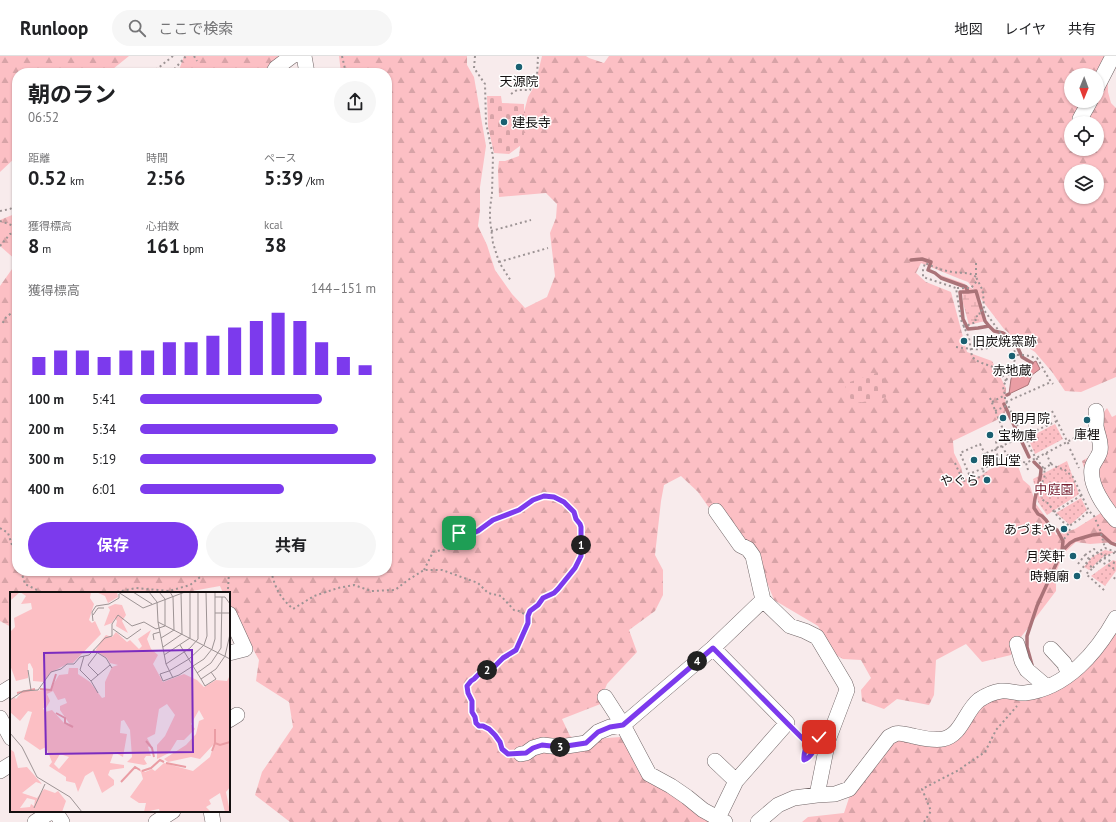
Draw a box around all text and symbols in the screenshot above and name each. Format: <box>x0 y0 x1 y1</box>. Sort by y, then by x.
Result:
search box <box>112 10 392 46</box>
text: Runloop <box>20 16 88 40</box>
icon: search <box>126 17 148 39</box>
text: ここで検索 <box>158 19 233 38</box>
text: 地図 <box>954 20 982 38</box>
text: レイヤ <box>1004 20 1046 38</box>
text: 共有 <box>1068 20 1096 38</box>
marker: 天源院 <box>514 62 524 72</box>
north arrow <box>1064 68 1104 108</box>
map controls <box>1064 68 1104 204</box>
place label: 天源院 <box>499 73 539 90</box>
text: 朝のラン <box>28 80 116 108</box>
button: share <box>334 81 376 123</box>
text: 06:52 <box>28 109 59 126</box>
place label: 建長寺 <box>512 114 551 131</box>
button: locate <box>1064 116 1104 156</box>
marker: 建長寺 <box>499 117 509 127</box>
text: 距離 <box>28 151 50 165</box>
text: 時間 <box>146 151 168 165</box>
text: ペース <box>264 151 296 165</box>
button: layers <box>1064 164 1104 204</box>
text: 0.52 <box>28 165 67 191</box>
text: 2:56 <box>146 165 185 191</box>
text: 5:39 <box>264 165 303 191</box>
text: km <box>67 174 84 188</box>
text: /km <box>303 174 324 188</box>
text: kcal <box>264 218 283 232</box>
text: 獲得標高 <box>28 219 72 233</box>
text: 心拍数 <box>146 219 179 233</box>
text: 38 <box>264 232 287 258</box>
text: 8 <box>28 233 39 259</box>
text: 161 <box>146 233 180 259</box>
text: m <box>39 242 51 256</box>
text: bpm <box>180 242 204 256</box>
text: 144–151 m <box>311 280 376 297</box>
text: 獲得標高 <box>28 282 80 299</box>
place label: 旧炭焼窯跡 <box>972 333 1037 350</box>
marker: 旧炭焼窯跡 <box>959 336 969 346</box>
marker: 赤地蔵 <box>1007 351 1017 361</box>
place label: 赤地蔵 <box>992 362 1032 379</box>
text: 100 m <box>28 391 64 408</box>
text: 5:41 <box>92 391 116 408</box>
place label: 明月院 <box>1011 410 1050 427</box>
marker: 明月院 <box>998 413 1008 423</box>
marker: 庫裡 <box>1082 415 1092 425</box>
text: 200 m <box>28 421 64 438</box>
text: 5:34 <box>92 421 116 438</box>
place label: 庫裡 <box>1074 426 1100 443</box>
place label: 宝物庫 <box>998 427 1037 444</box>
marker: 宝物庫 <box>985 430 995 440</box>
text: 300 m <box>28 451 64 468</box>
text: 5:19 <box>92 451 116 468</box>
place label: 開山堂 <box>982 452 1021 469</box>
marker: 開山堂 <box>969 455 979 465</box>
place label: やぐら <box>940 472 979 489</box>
marker: やぐら <box>982 475 992 485</box>
text: 400 m <box>28 481 64 498</box>
text: 6:01 <box>92 481 116 498</box>
park label: 中庭園 <box>1034 481 1074 498</box>
pin <box>442 516 476 550</box>
place label: あづまや <box>1004 521 1056 538</box>
button: 保存 <box>28 522 198 568</box>
button: 共有 <box>206 522 376 568</box>
icon: arrive <box>448 522 470 544</box>
marker: あづまや <box>1059 524 1069 534</box>
pin: 1 <box>571 535 591 555</box>
text: 1 <box>578 538 584 552</box>
place label: 月笑軒 <box>1026 548 1065 565</box>
marker: 月笑軒 <box>1068 551 1078 561</box>
place label: 時頼廟 <box>1030 568 1069 585</box>
marker: 時頼廟 <box>1072 571 1082 581</box>
inset map <box>10 592 230 812</box>
pin: 4 <box>687 651 707 671</box>
text: 4 <box>694 654 700 668</box>
pin: 2 <box>477 660 497 680</box>
text: 2 <box>484 663 490 677</box>
pin <box>802 720 836 754</box>
icon: check <box>808 726 830 748</box>
pin: 3 <box>550 737 570 757</box>
text: 3 <box>557 740 563 754</box>

